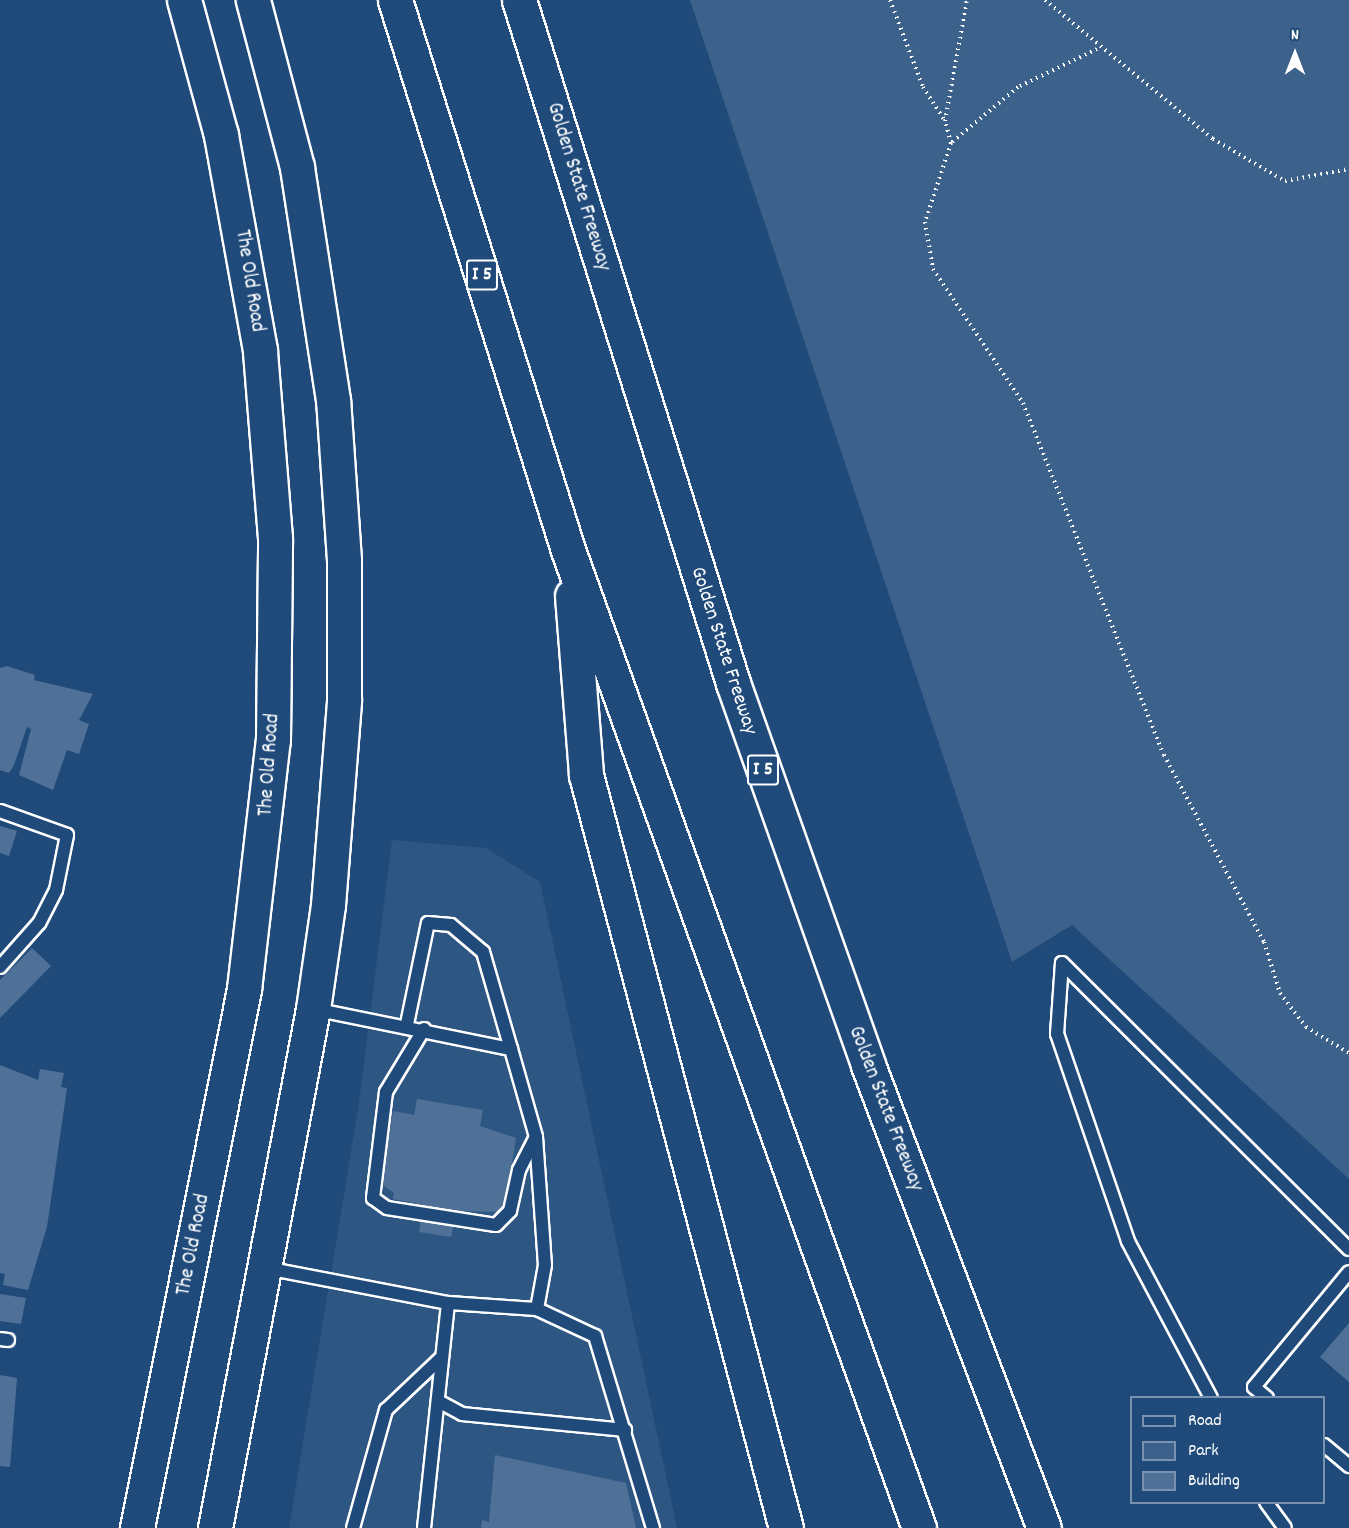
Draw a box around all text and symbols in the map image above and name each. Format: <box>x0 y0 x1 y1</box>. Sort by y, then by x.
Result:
north arrow <box>1265 24 1325 84</box>
text: N <box>1291 24 1299 47</box>
street label: Golden State Freeway <box>540 100 616 274</box>
street label: The Old Road <box>228 228 270 334</box>
road number: I 5 <box>466 258 498 292</box>
street label: Golden State Freeway <box>684 564 762 738</box>
street label: The Old Road <box>254 713 286 817</box>
road number: I 5 <box>746 753 780 787</box>
street label: Golden State Freeway <box>842 1023 928 1195</box>
street label: The Old Road <box>172 1192 216 1298</box>
legend <box>1130 1396 1325 1504</box>
text: Road <box>1188 1409 1222 1434</box>
text: Park <box>1188 1439 1219 1464</box>
text: Building <box>1188 1469 1240 1494</box>

